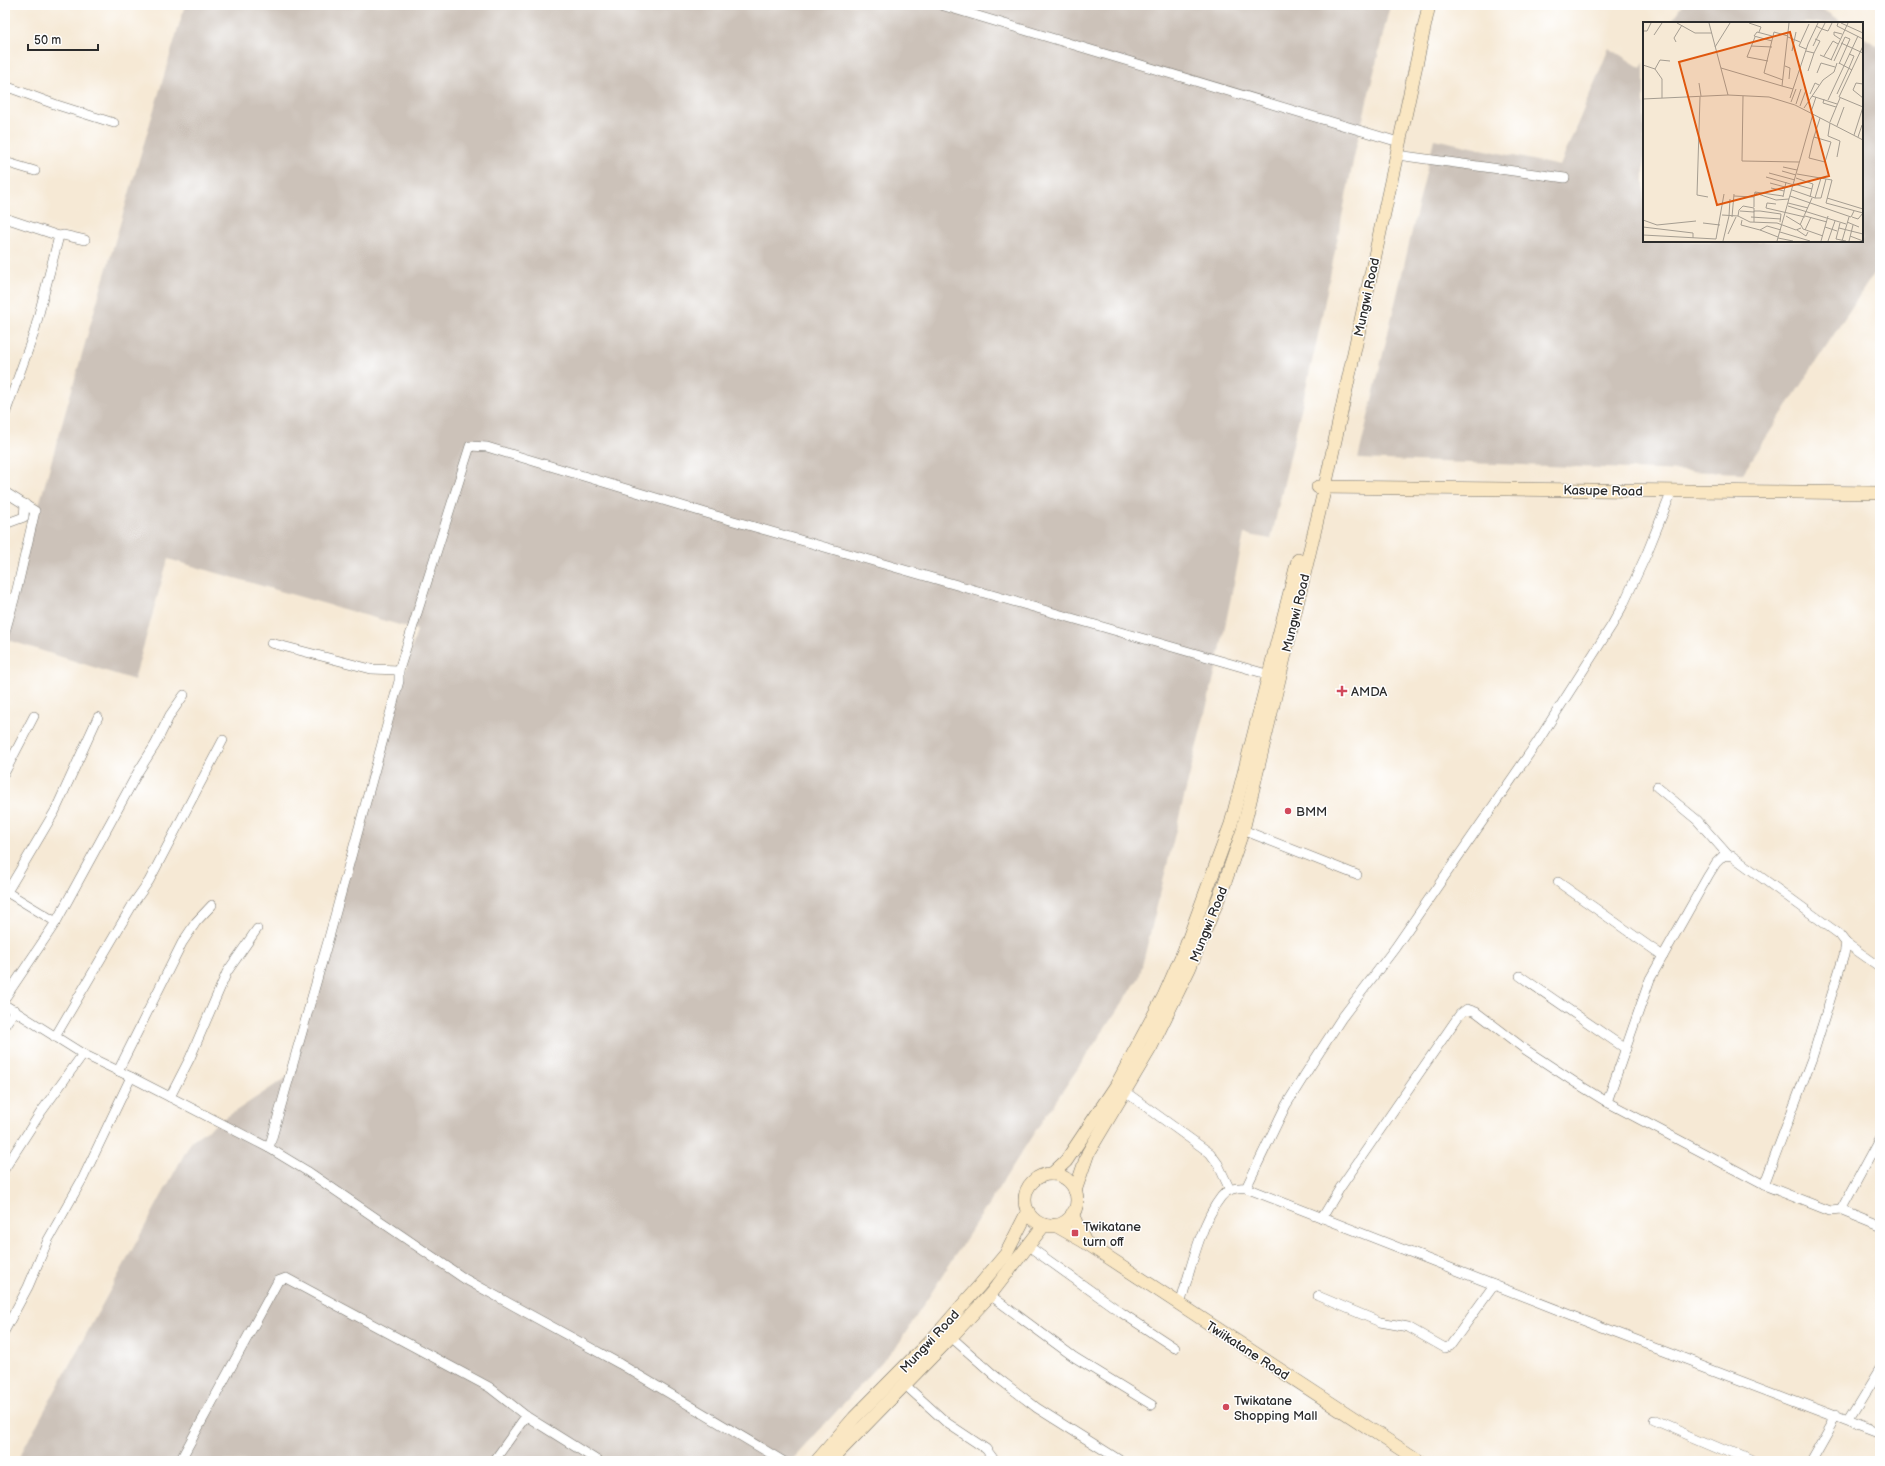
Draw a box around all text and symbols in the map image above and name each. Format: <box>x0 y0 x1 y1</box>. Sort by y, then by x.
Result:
inset map <box>1643 22 1863 242</box>
scale bar <box>28 26 98 52</box>
text: 50 m <box>34 33 61 48</box>
street label: Mungwi Road <box>1351 256 1383 338</box>
street label: Kasupe Road <box>1563 482 1643 500</box>
street label: Mungwi Road <box>1279 572 1313 654</box>
place label: AMDA <box>1351 684 1387 700</box>
marker: AMDA <box>1336 685 1348 697</box>
place label: BMM <box>1296 804 1327 820</box>
marker: BMM <box>1283 806 1293 816</box>
street label: Mungwi Road <box>1187 884 1231 964</box>
place label: Twikatane turn off <box>1083 1219 1141 1250</box>
marker: Twikatane turn off <box>1070 1228 1080 1238</box>
street label: Mungwi Road <box>897 1307 963 1376</box>
street label: Twiikatane Road <box>1203 1318 1292 1384</box>
place label: Twikatane Shopping Mall <box>1234 1393 1317 1424</box>
marker: Twikatane Shopping Mall <box>1221 1402 1231 1412</box>

